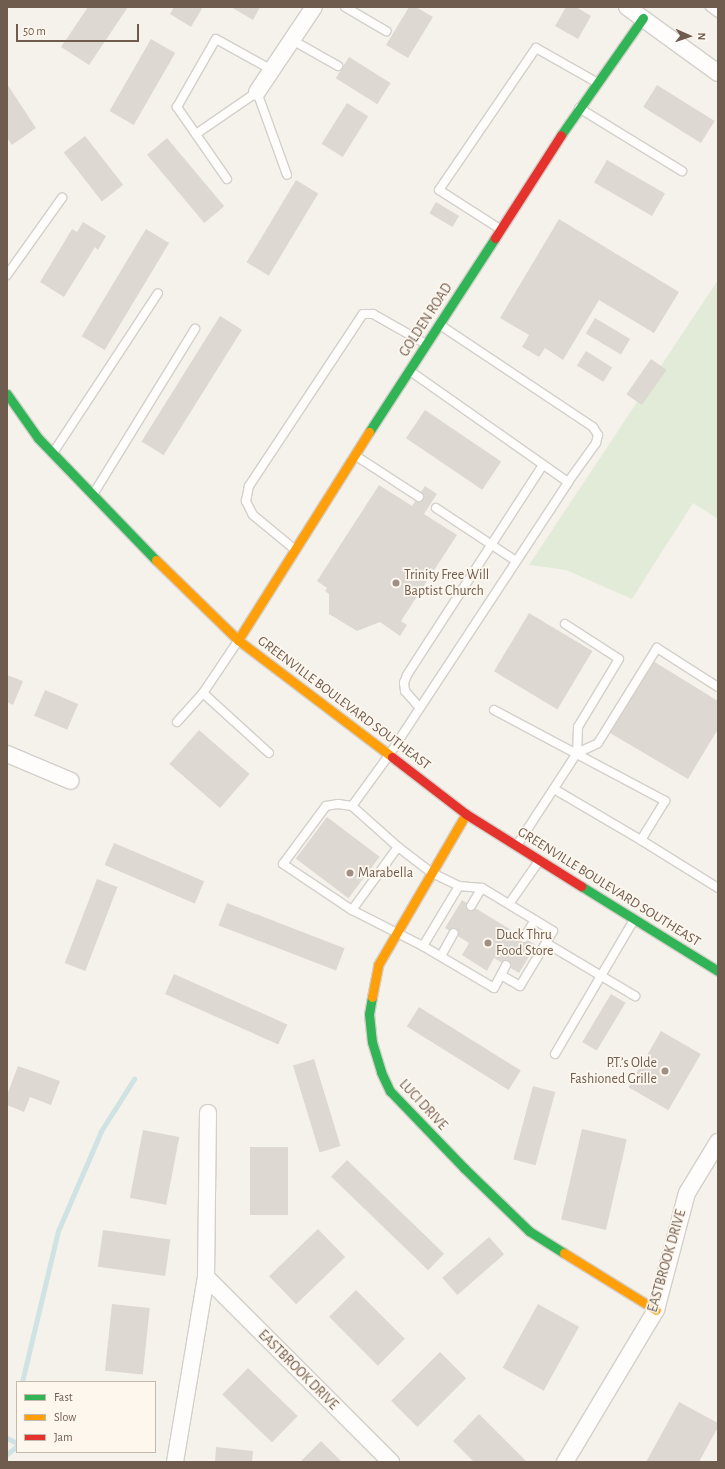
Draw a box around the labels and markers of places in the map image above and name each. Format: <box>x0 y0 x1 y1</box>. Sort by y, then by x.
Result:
place label: Trinity Free Will Baptist Church <box>404 567 489 600</box>
marker: Trinity Free Will Baptist Church <box>391 578 401 588</box>
place label: Marabella <box>358 865 413 881</box>
marker: Marabella <box>345 868 355 878</box>
place label: Duck Thru Food Store <box>496 927 553 960</box>
marker: Duck Thru Food Store <box>483 938 493 948</box>
place label: P.T.’s Olde Fashioned Grille <box>570 1055 657 1088</box>
marker: P.T.’s Olde Fashioned Grille <box>660 1066 670 1076</box>

